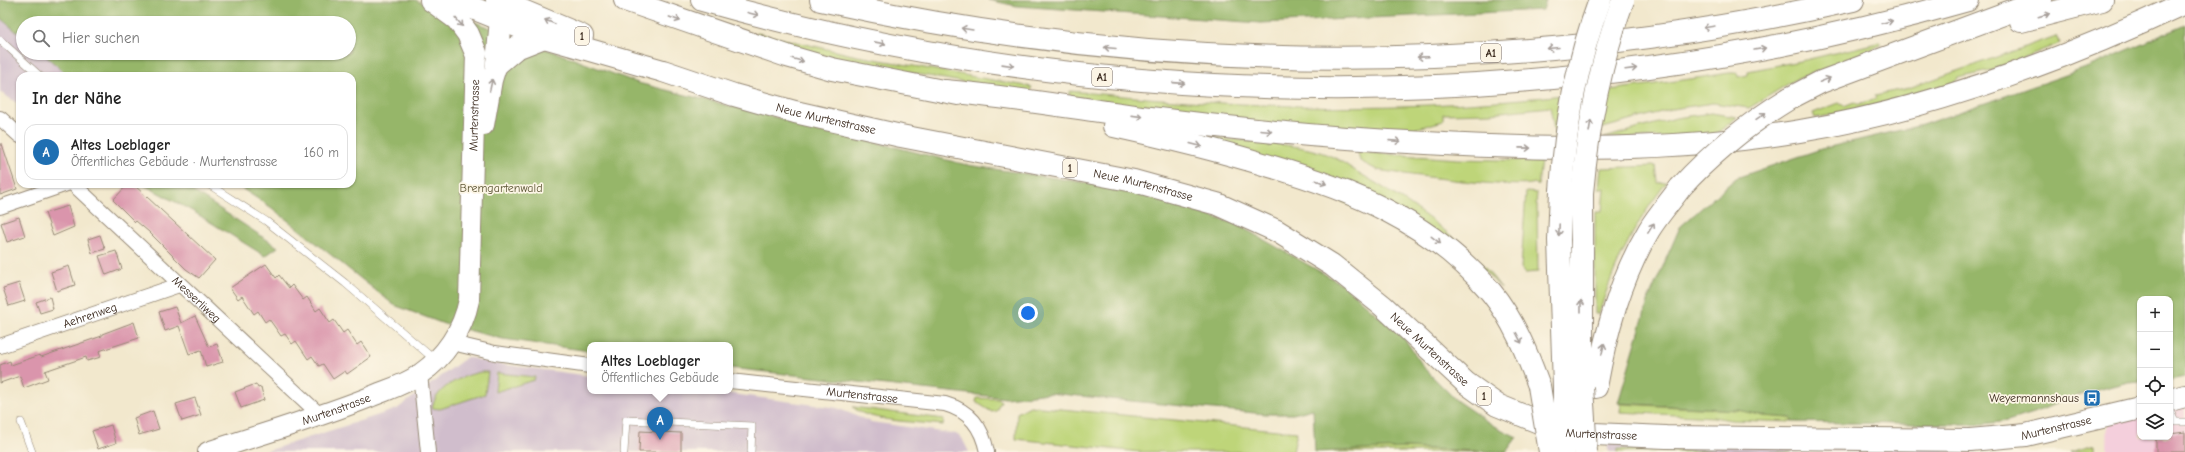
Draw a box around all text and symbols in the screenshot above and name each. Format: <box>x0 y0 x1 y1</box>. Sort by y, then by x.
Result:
one-way arrow <box>747 11 760 18</box>
one-way arrow <box>2037 11 2050 18</box>
one-way arrow <box>669 15 681 23</box>
search box <box>16 16 356 60</box>
one-way arrow <box>454 17 463 27</box>
one-way arrow <box>1880 17 1893 25</box>
one-way arrow <box>544 18 556 25</box>
one-way arrow <box>1703 23 1716 31</box>
one-way arrow <box>961 25 974 33</box>
icon: search <box>30 27 52 49</box>
road number: 1 <box>575 27 589 45</box>
text: Hier suchen <box>62 29 140 47</box>
one-way arrow <box>873 39 886 47</box>
one-way arrow <box>1104 44 1117 51</box>
road number: A1 <box>1481 44 1501 62</box>
one-way arrow <box>1547 45 1560 52</box>
one-way arrow <box>1753 45 1766 53</box>
one-way arrow <box>1417 53 1430 61</box>
one-way arrow <box>792 56 805 64</box>
one-way arrow <box>1001 61 1014 69</box>
one-way arrow <box>1624 66 1637 73</box>
road number: A1 <box>1092 68 1112 86</box>
one-way arrow <box>1819 76 1831 84</box>
street label: Murtenstrasse <box>466 79 482 151</box>
one-way arrow <box>488 79 496 92</box>
one-way arrow <box>1172 80 1185 87</box>
text: In der Nähe <box>32 89 121 108</box>
street label: Neue Murtenstrasse <box>775 100 877 137</box>
one-way arrow <box>1130 112 1143 120</box>
one-way arrow <box>1756 112 1767 120</box>
one-way arrow <box>1586 120 1594 133</box>
one-way arrow <box>1259 127 1272 135</box>
text: Altes Loeblager <box>71 136 170 154</box>
one-way arrow <box>1388 138 1401 145</box>
one-way arrow <box>1189 142 1202 150</box>
one-way arrow <box>1518 144 1531 152</box>
text: A <box>42 145 50 160</box>
text: 160 m <box>304 145 339 160</box>
text: Öffentliches Gebäude · Murtenstrasse <box>71 154 277 169</box>
road number: 1 <box>1063 159 1077 177</box>
street label: Neue Murtenstrasse <box>1092 166 1194 204</box>
one-way arrow <box>1315 178 1327 186</box>
park label: Bremgartenwald <box>459 181 543 195</box>
one-way arrow <box>1556 223 1563 236</box>
one-way arrow <box>1646 223 1655 234</box>
one-way arrow <box>1431 236 1442 244</box>
street label: Messerliweg <box>169 273 224 326</box>
map controls <box>2137 296 2173 440</box>
button: + <box>2137 296 2173 332</box>
street label: Aehrenweg <box>61 300 119 331</box>
one-way arrow <box>1577 300 1585 313</box>
your location <box>1018 303 1038 323</box>
street label: Neue Murtenstrasse <box>1388 310 1472 389</box>
one-way arrow <box>1516 332 1524 344</box>
button: − <box>2137 332 2173 368</box>
popup <box>587 342 733 394</box>
one-way arrow <box>1600 343 1608 356</box>
text: Altes Loeblager <box>601 352 700 370</box>
button: locate <box>2137 368 2173 404</box>
text: Öffentliches Gebäude <box>601 370 719 385</box>
street label: Murtenstrasse <box>826 384 899 406</box>
road number: 1 <box>1477 387 1491 405</box>
bus stop icon: Weyermannshaus <box>2082 388 2102 408</box>
street label: Murtenstrasse <box>300 391 372 428</box>
place label: Weyermannshaus <box>1989 391 2079 405</box>
button: layers <box>2137 404 2173 440</box>
pin: A <box>647 407 673 440</box>
street label: Murtenstrasse <box>2020 413 2093 443</box>
street label: Murtenstrasse <box>1565 426 1637 443</box>

